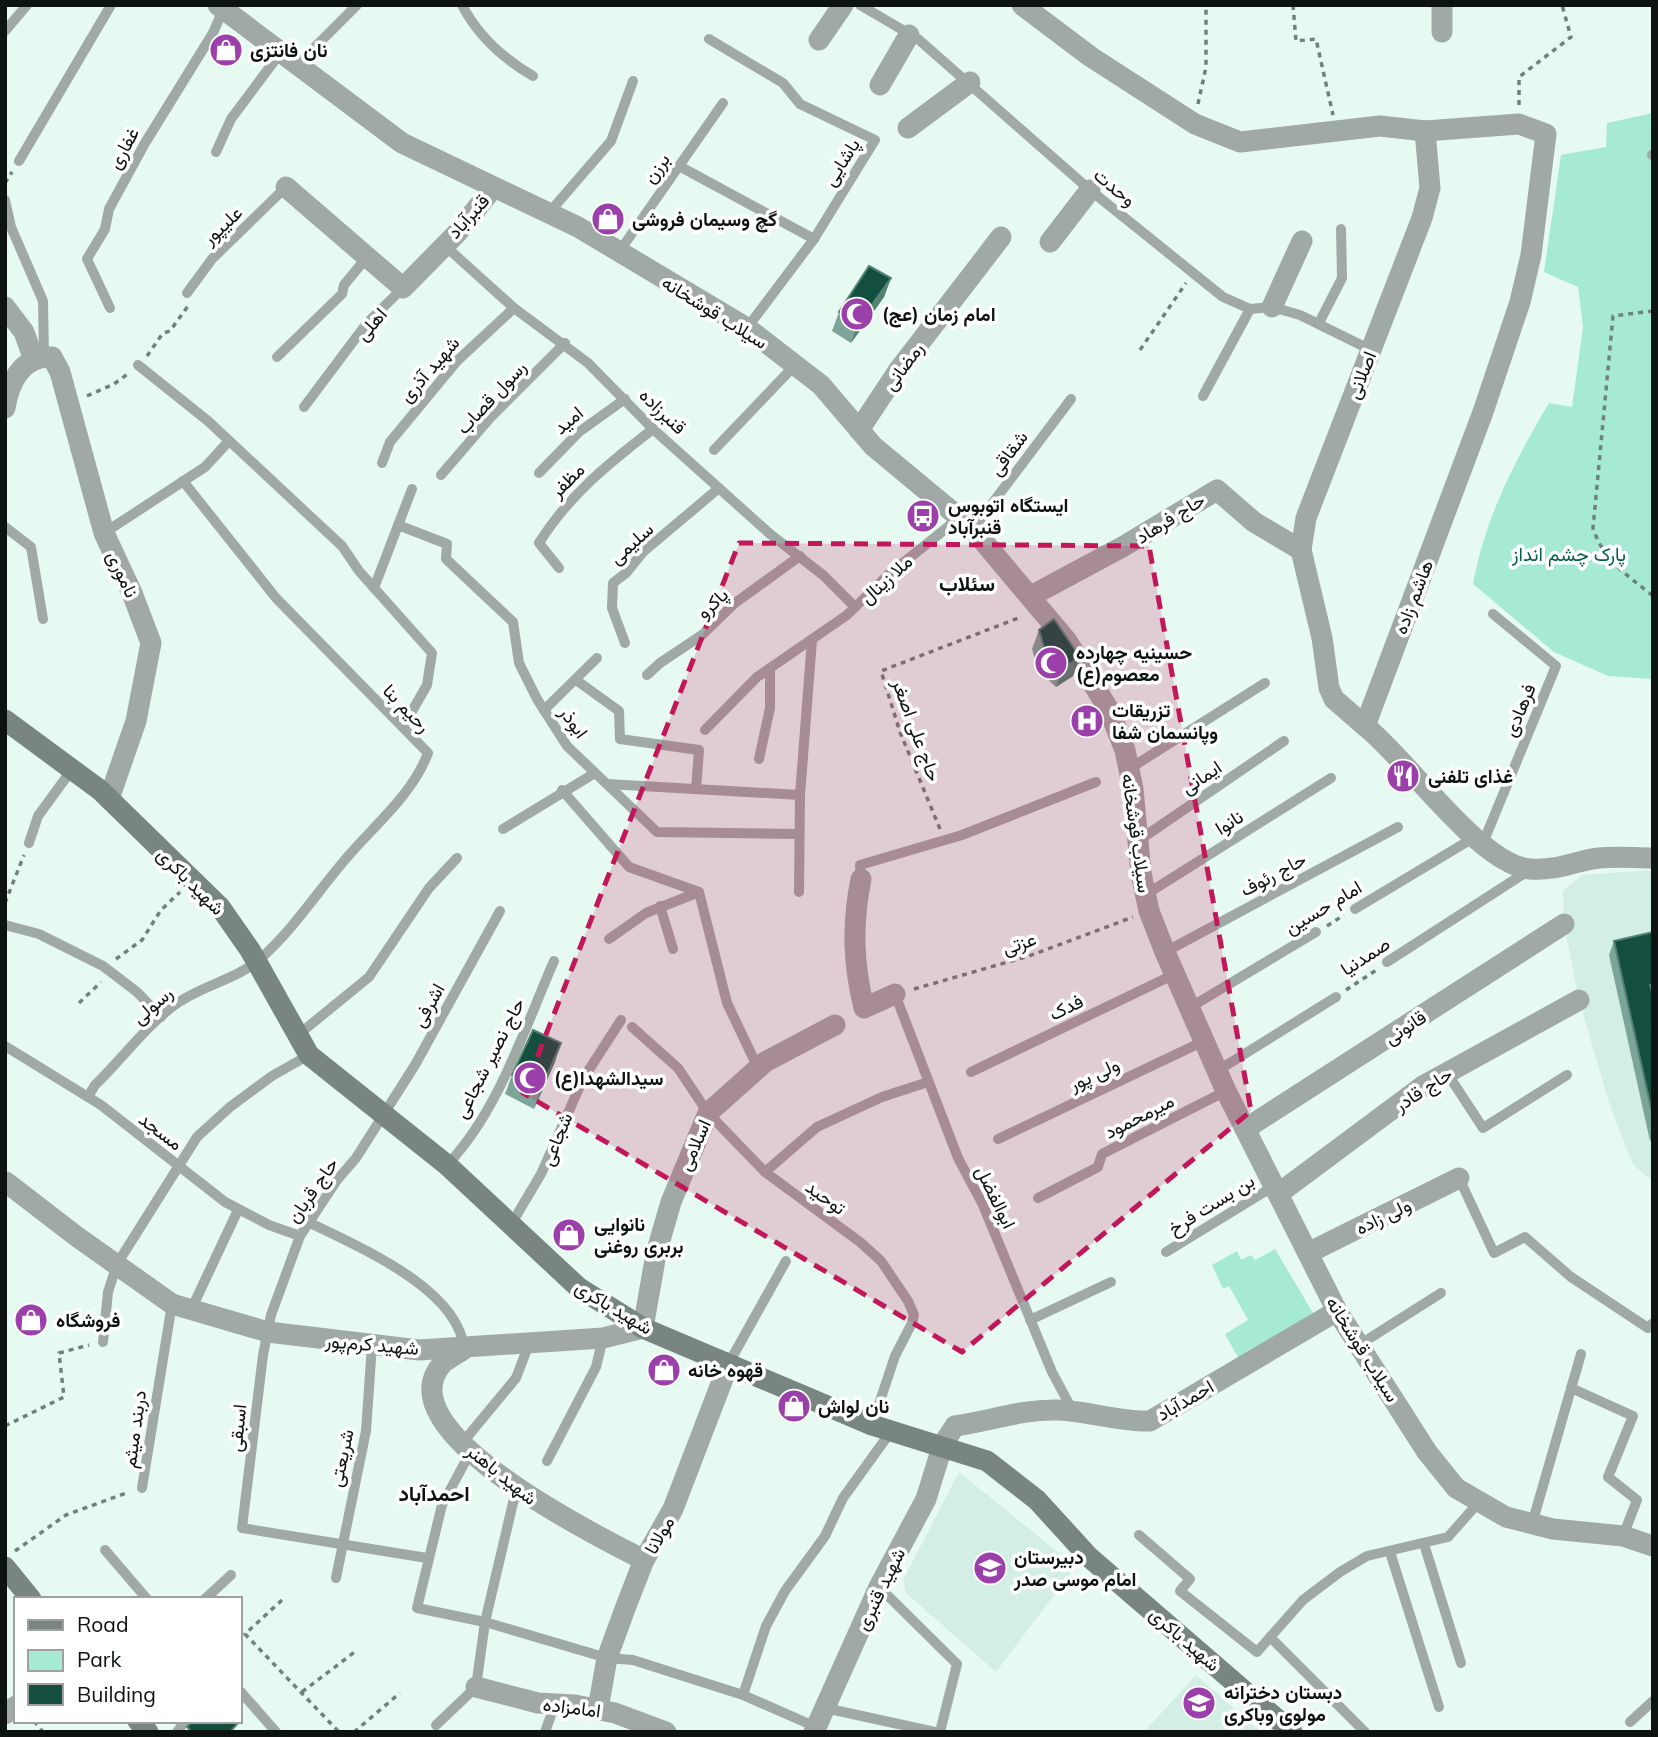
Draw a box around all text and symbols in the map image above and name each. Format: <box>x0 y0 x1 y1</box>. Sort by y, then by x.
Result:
shop icon: نان فانتزی <box>207 31 245 69</box>
place label: نان فانتزی <box>250 38 328 63</box>
street label: غفاری <box>102 123 144 173</box>
street label: پاشایی <box>817 134 867 191</box>
street label: برزن <box>637 148 675 188</box>
street label: وحدت <box>1089 162 1141 212</box>
street label: قنبرآباد <box>442 189 494 243</box>
street label: علیپور <box>196 200 249 252</box>
shop icon: گچ وسیمان فروشی <box>589 200 627 238</box>
place label: گچ وسیمان فروشی <box>632 207 778 233</box>
street label: سیلاب قوشخانه <box>658 270 772 354</box>
mosque icon: امام زمان (عج) <box>838 295 876 333</box>
place label: امام زمان (عج) <box>882 302 996 328</box>
street label: اهلی <box>350 303 392 345</box>
street label: شهید آذری <box>394 331 464 407</box>
street label: رمضانی <box>877 337 929 395</box>
street label: اصلانی <box>1341 348 1381 402</box>
street label: رسول قصاب <box>451 355 531 439</box>
street label: قنبرزاده <box>634 383 692 439</box>
street label: امید <box>548 401 588 439</box>
street label: شقاقی <box>983 426 1033 480</box>
street label: مظفر <box>544 457 590 503</box>
street label: حاج فرهاد <box>1131 487 1210 549</box>
place label: ایستگاه اتوبوس قنبرآباد <box>948 493 1068 540</box>
bus stop icon: ایستگاه اتوبوس قنبرآباد <box>904 497 942 535</box>
street label: سلیمی <box>604 517 658 569</box>
park label: پارک چشم انداز <box>1511 542 1626 568</box>
street label: ناموری <box>102 547 144 601</box>
street label: ملا زینال <box>855 549 917 609</box>
street label: هاشم زاده <box>1388 556 1439 638</box>
district label: سئلاب <box>939 570 995 596</box>
street label: پاکرو <box>691 582 734 625</box>
place label: حسینیه چهارده معصوم(ع) <box>1076 640 1192 687</box>
mosque icon: حسینیه چهارده معصوم(ع) <box>1032 644 1070 682</box>
street label: حاج علی اصغر <box>886 675 947 785</box>
street label: رحیم بنا <box>377 679 436 738</box>
street label: فرهادی <box>1497 680 1541 740</box>
place label: تزریقات وپانسمان شفا <box>1112 698 1218 746</box>
street label: ابوذر <box>554 700 594 743</box>
hospital icon: تزریقات وپانسمان شفا <box>1068 702 1106 740</box>
street label: ایمانی <box>1176 755 1226 799</box>
restaurant icon: غذای تلفنی <box>1384 757 1422 795</box>
place label: غذای تلفنی <box>1428 764 1513 788</box>
street label: سیلاب قوشخانه <box>1117 772 1157 894</box>
street label: نانوا <box>1210 804 1248 840</box>
street label: شهید باکری <box>152 842 230 920</box>
street label: حاج رئوف <box>1236 847 1311 902</box>
street label: امام حسین <box>1280 875 1366 940</box>
street label: عزتی <box>999 926 1039 960</box>
street label: صمدنیا <box>1336 931 1394 981</box>
street label: اشرفی <box>406 979 450 1031</box>
street label: رسولی <box>127 981 177 1029</box>
street label: فدک <box>1045 988 1087 1026</box>
street label: حاج نصیر شجاعی <box>448 994 531 1123</box>
street label: قانونی <box>1379 1005 1431 1049</box>
street label: ولی پور <box>1064 1052 1124 1098</box>
mosque icon: سیدالشهدا(ع) <box>511 1059 549 1097</box>
street label: حاج قادر <box>1389 1061 1457 1118</box>
place label: سیدالشهدا(ع) <box>554 1066 663 1091</box>
street label: میرمحمود <box>1100 1088 1178 1144</box>
street label: مسجد <box>134 1107 188 1155</box>
street label: شجاعی <box>535 1109 577 1169</box>
street label: اسلامی <box>672 1116 716 1174</box>
street label: حاج قربان <box>281 1153 344 1228</box>
street label: ابوالفضل <box>971 1162 1021 1232</box>
street label: بن بست فرخ <box>1163 1168 1259 1241</box>
street label: توحید <box>801 1174 851 1220</box>
street label: ولی زاده <box>1351 1192 1415 1240</box>
place label: نانوایی بربری روغنی <box>594 1212 684 1259</box>
shop icon: نانوایی بربری روغنی <box>550 1216 588 1254</box>
street label: شهید باکری <box>571 1275 657 1339</box>
street label: سیلاب قوشخانه <box>1321 1292 1405 1406</box>
shop icon: فروشگاه <box>12 1301 50 1339</box>
place label: فروشگاه <box>56 1308 120 1333</box>
street label: شهید کرم‌پور <box>323 1328 420 1362</box>
shop icon: قهوه خانه <box>645 1351 683 1389</box>
place label: قهوه خانه <box>688 1358 763 1383</box>
street label: احمدآباد <box>1152 1374 1218 1426</box>
shop icon: نان لواش <box>775 1387 813 1425</box>
street label: دربند میثم <box>117 1389 152 1469</box>
place label: نان لواش <box>818 1394 889 1419</box>
street label: اسبقی <box>223 1403 251 1453</box>
street label: شریعتی <box>323 1427 359 1489</box>
street label: شهید باهنر <box>461 1438 542 1510</box>
district label: احمدآباد <box>398 1480 470 1506</box>
street label: مولانا <box>639 1512 679 1558</box>
street label: شهید قنبری <box>850 1544 910 1634</box>
place label: دبیرستان امام موسی صدر <box>1013 1545 1136 1592</box>
school or university icon: دبیرستان امام موسی صدر <box>971 1549 1009 1587</box>
legend <box>14 1597 242 1723</box>
street label: شهید باکری <box>1145 1602 1225 1676</box>
text: Road <box>77 1611 128 1637</box>
text: Park <box>77 1646 121 1672</box>
place label: دبستان دخترانه مولوی وباکری <box>1224 1680 1342 1727</box>
text: Building <box>77 1681 156 1707</box>
school or university icon: دبستان دخترانه مولوی وباکری <box>1180 1684 1218 1722</box>
street label: امامزاده <box>542 1692 602 1722</box>

